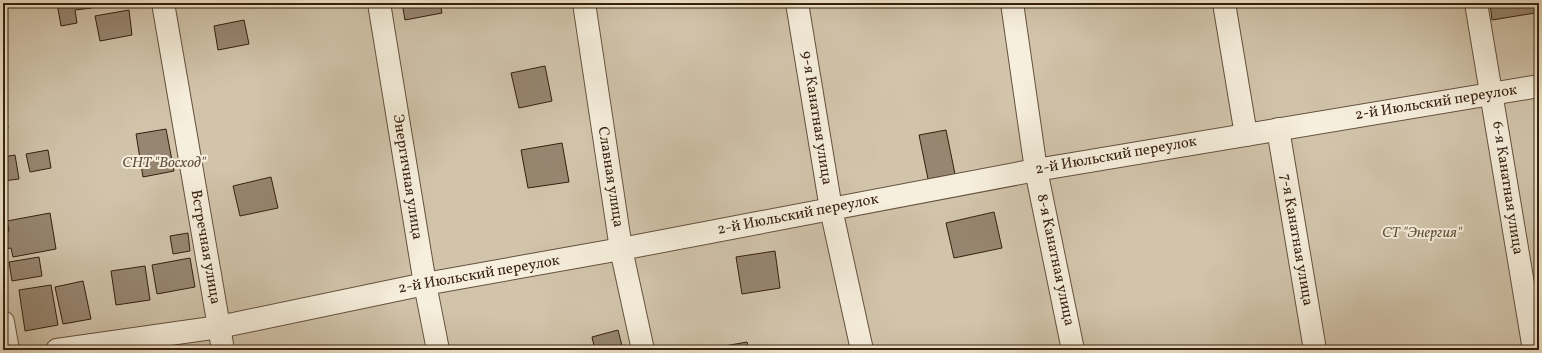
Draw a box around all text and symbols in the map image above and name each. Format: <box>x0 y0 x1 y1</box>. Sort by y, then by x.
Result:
street label: 9-я Канатная улица <box>795 50 837 186</box>
street label: 2-й Июльский переулок <box>1353 80 1519 126</box>
street label: Энергичная улица <box>387 113 427 241</box>
street label: 6-я Канатная улица <box>1486 120 1528 256</box>
street label: Славная улица <box>592 125 628 229</box>
street label: 2-й Июльский переулок <box>1034 131 1198 181</box>
park label: СНТ "Восход" <box>122 153 207 174</box>
street label: 7-я Канатная улица <box>1274 172 1318 308</box>
street label: Встречная улица <box>185 188 225 306</box>
street label: 2-й Июльский переулок <box>716 189 880 241</box>
street label: 8-я Канатная улица <box>1031 192 1079 328</box>
park label: СТ "Энергия" <box>1382 223 1463 244</box>
street label: 2-й Июльский переулок <box>397 250 561 300</box>

